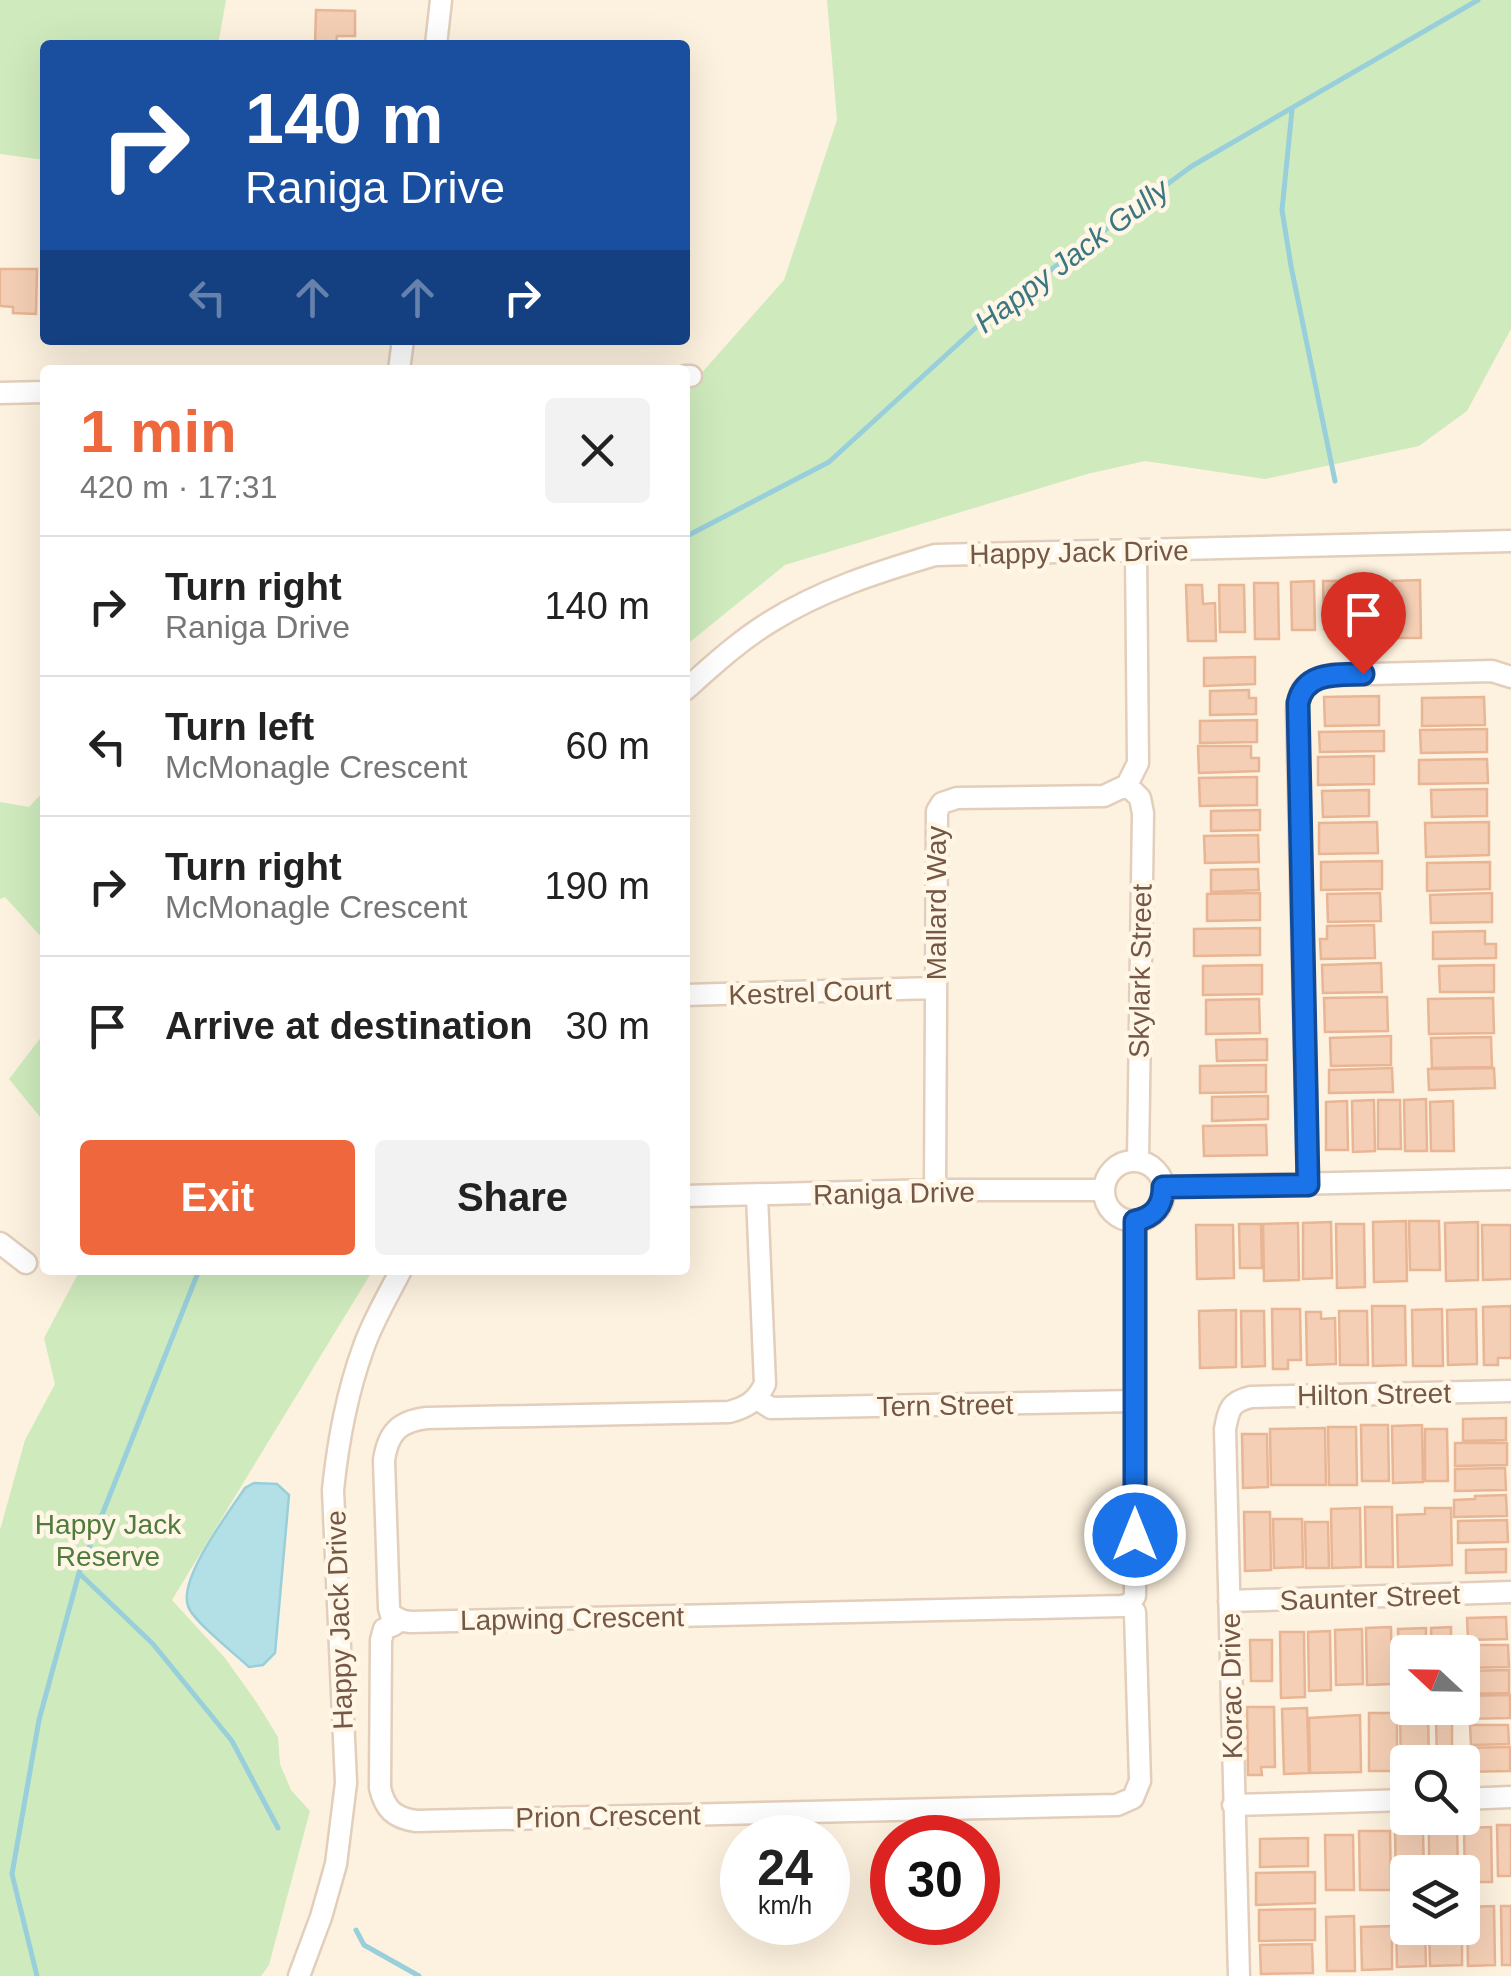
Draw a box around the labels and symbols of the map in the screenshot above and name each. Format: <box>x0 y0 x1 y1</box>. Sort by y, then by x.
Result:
water label: Happy Jack Gully <box>969 171 1176 339</box>
street label: Happy Jack Drive <box>969 535 1189 570</box>
pin <box>1321 572 1406 675</box>
street label: Mallard Way <box>921 826 952 980</box>
street label: Skylark Street <box>1123 883 1158 1058</box>
street label: Kestrel Court <box>728 974 892 1011</box>
street label: Raniga Drive <box>813 1177 975 1210</box>
street label: Hilton Street <box>1297 1378 1452 1411</box>
street label: Tern Street <box>876 1389 1014 1422</box>
position arrow <box>1083 1483 1187 1587</box>
park label: Happy Jack Reserve <box>35 1509 182 1572</box>
street label: Happy Jack Drive <box>320 1510 359 1730</box>
street label: Saunter Street <box>1279 1579 1461 1616</box>
street label: Lapwing Crescent <box>460 1601 685 1636</box>
street label: Korac Drive <box>1215 1613 1248 1759</box>
north arrow <box>1390 1635 1480 1725</box>
street label: Prion Crescent <box>515 1799 701 1834</box>
speed limit sign: 30 <box>870 1815 1000 1945</box>

